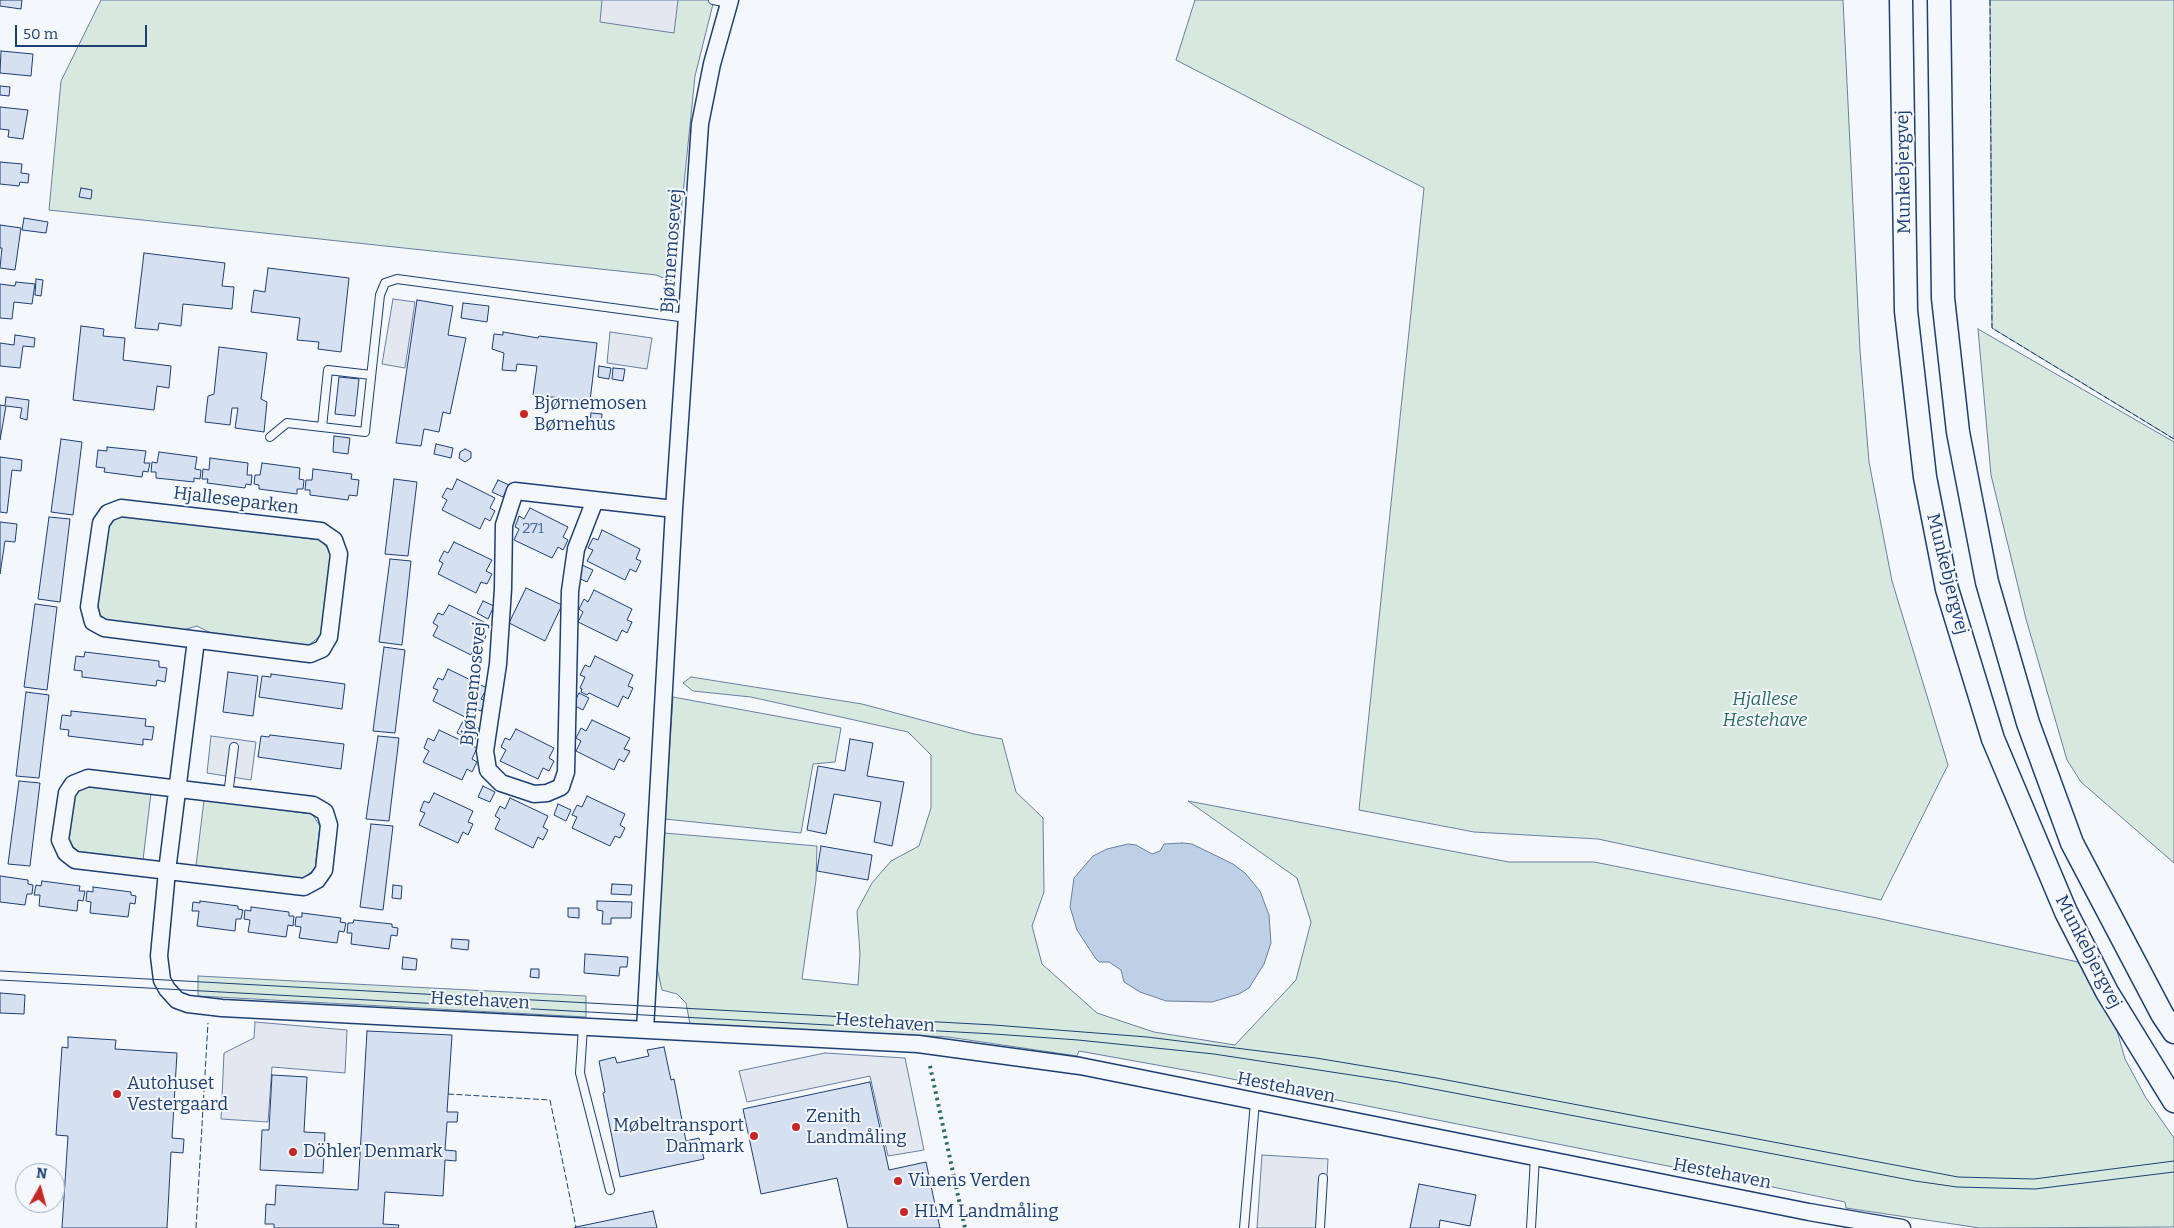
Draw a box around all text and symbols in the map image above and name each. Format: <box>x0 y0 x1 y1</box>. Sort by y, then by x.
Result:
scale bar <box>18 15 150 47</box>
text: 50 m <box>23 25 58 43</box>
street label: Munkebjergvej <box>1892 110 1916 234</box>
street label: Bjørnemosevej <box>657 188 687 314</box>
place label: Bjørnemosen Børnehus <box>534 393 647 436</box>
marker: Bjørnemosen Børnehus <box>518 408 530 420</box>
street label: Hjalleseparken <box>172 483 300 519</box>
street label: Munkebjergvej <box>1922 511 1972 637</box>
house number: 271 <box>522 520 544 538</box>
street label: Bjørnemosevej <box>457 621 491 747</box>
park label: Hjallese Hestehave <box>1723 689 1807 732</box>
street label: Munkebjergvej <box>2050 892 2126 1012</box>
street label: Hestehaven <box>430 988 530 1014</box>
street label: Hestehaven <box>835 1009 935 1037</box>
street label: Hestehaven <box>1235 1068 1337 1108</box>
place label: Autohuset Vestergaard <box>127 1073 228 1116</box>
marker: Autohuset Vestergaard <box>111 1088 123 1100</box>
place label: Zenith Landmåling <box>806 1106 907 1148</box>
place label: Møbeltransport Danmark <box>613 1115 744 1158</box>
marker: Zenith Landmåling <box>790 1121 802 1133</box>
marker: Møbeltransport Danmark <box>748 1130 760 1142</box>
place label: Döhler Denmark <box>303 1141 443 1163</box>
marker: Döhler Denmark <box>287 1146 299 1158</box>
street label: Hestehaven <box>1671 1154 1773 1194</box>
north arrow <box>15 1163 65 1213</box>
text: N <box>35 1165 48 1183</box>
place label: Vinens Verden <box>908 1170 1030 1192</box>
marker: Vinens Verden <box>892 1175 904 1187</box>
place label: HLM Landmåling <box>914 1201 1059 1223</box>
marker: HLM Landmåling <box>898 1206 910 1218</box>

